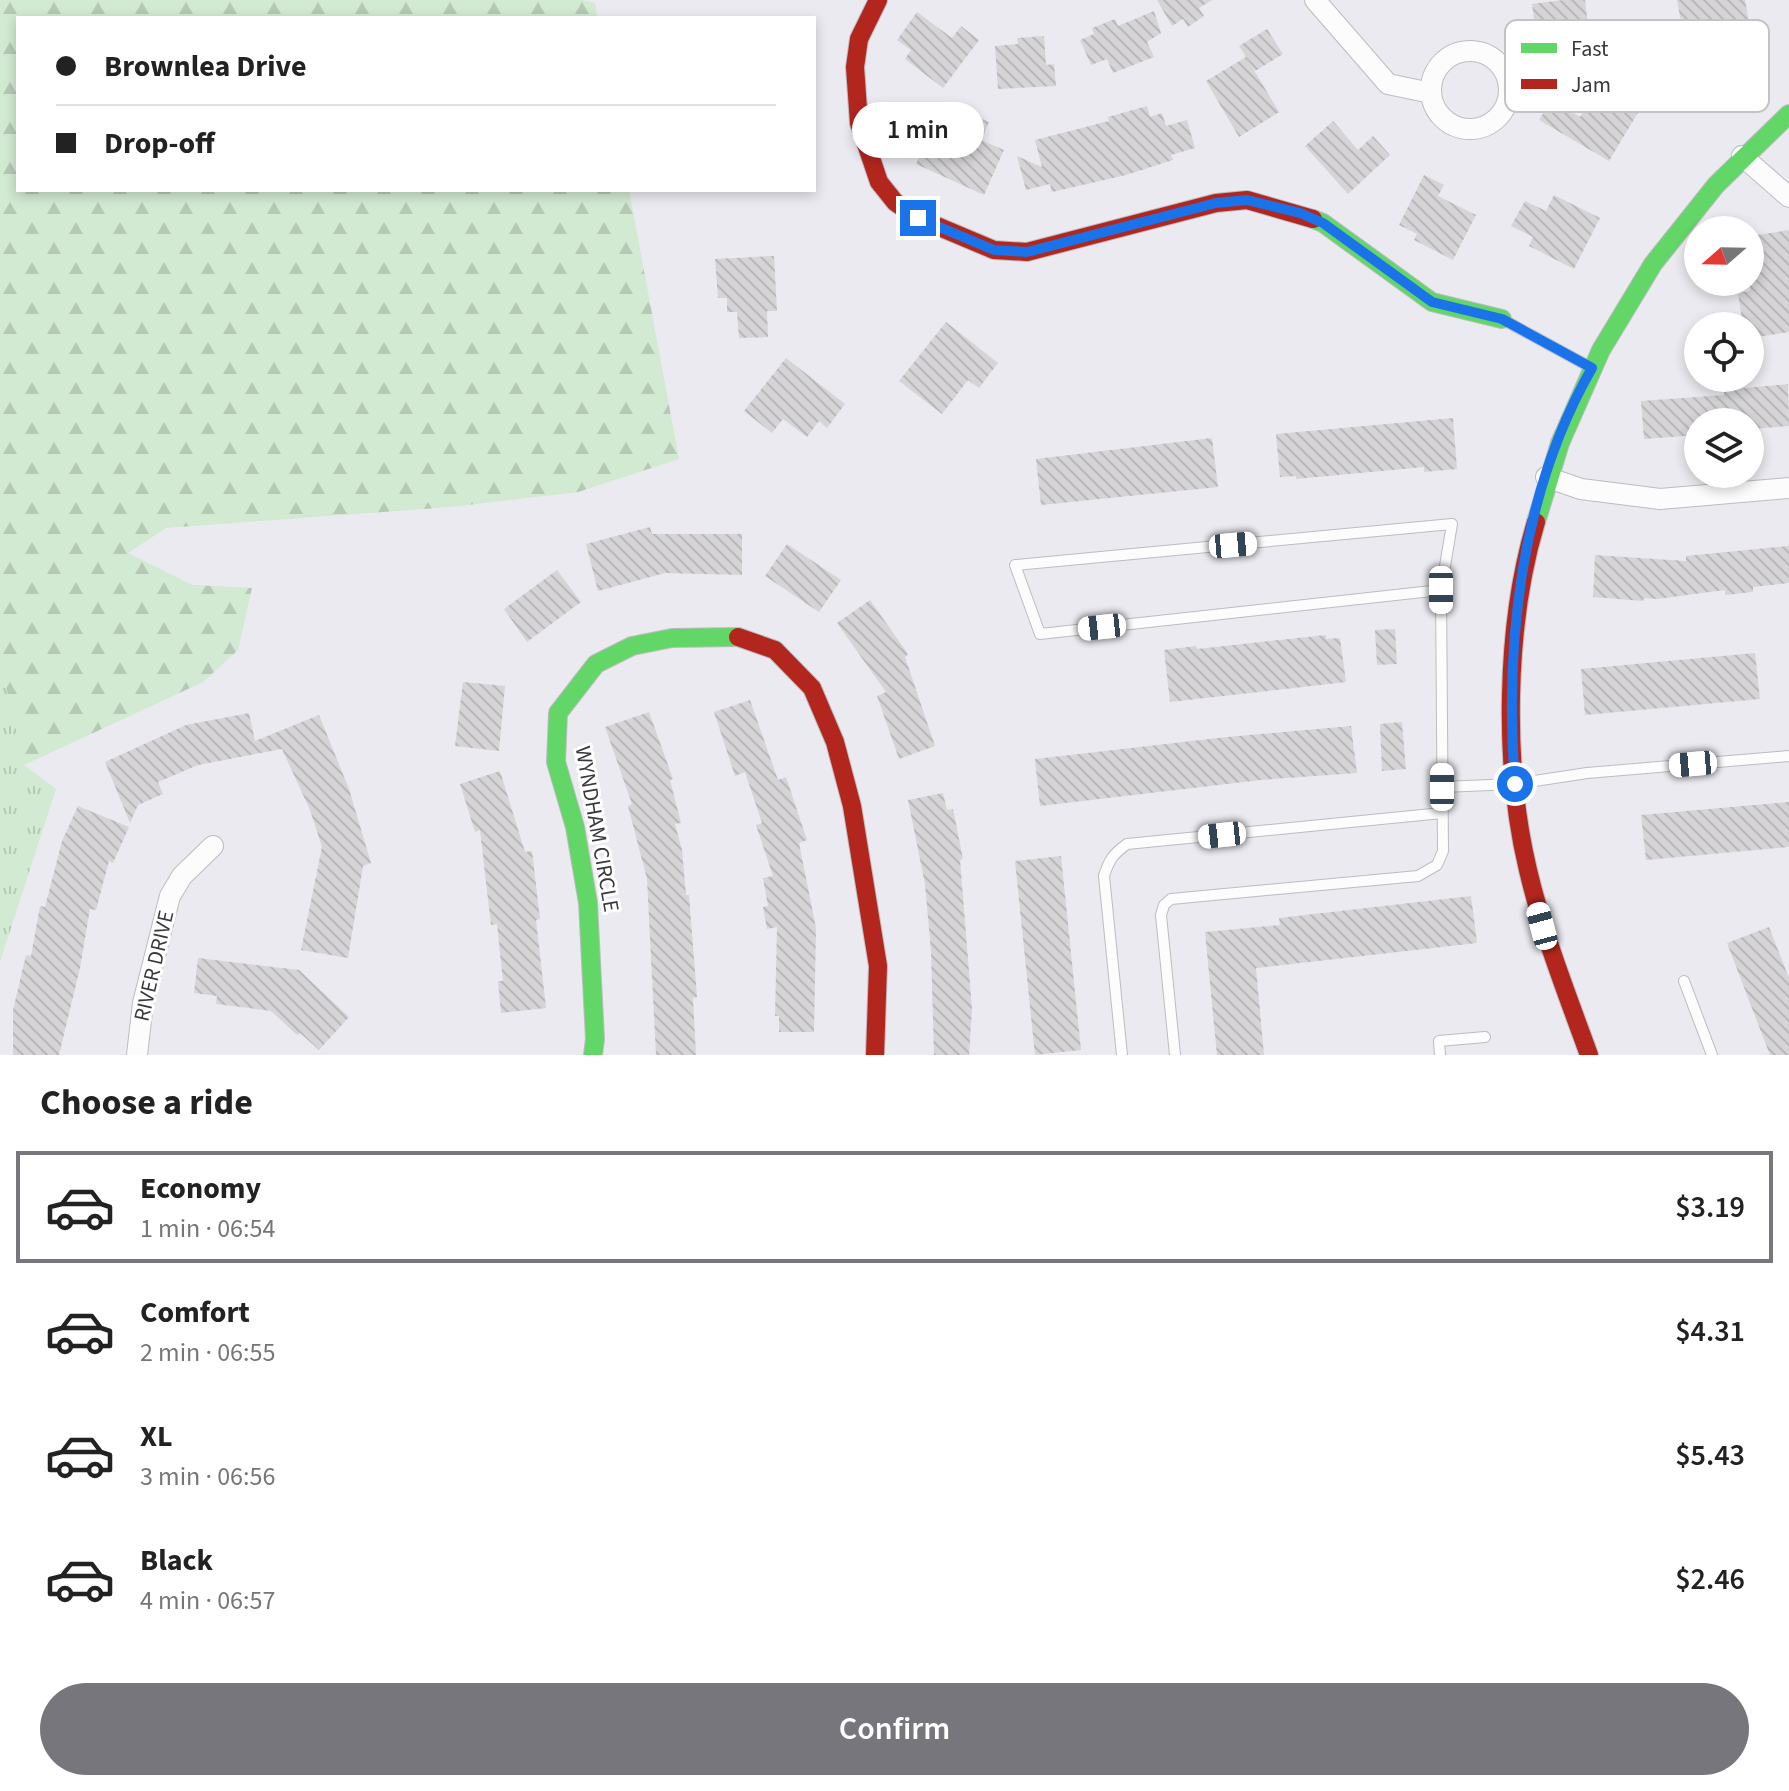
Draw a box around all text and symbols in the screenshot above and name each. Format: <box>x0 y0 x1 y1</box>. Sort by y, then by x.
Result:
legend <box>1505 20 1769 112</box>
text: Fast <box>1571 33 1609 65</box>
text: Brownlea Drive <box>104 45 306 88</box>
text: Jam <box>1571 69 1611 101</box>
callout: 1 min <box>852 102 984 158</box>
text: 1 min <box>887 111 949 148</box>
text: Drop-off <box>104 122 215 165</box>
route end <box>900 200 936 236</box>
north arrow <box>1684 216 1764 296</box>
map controls <box>1684 216 1764 488</box>
button: locate <box>1684 312 1764 392</box>
button: layers <box>1684 408 1764 488</box>
car <box>1208 531 1258 559</box>
car <box>1429 566 1453 614</box>
car <box>1077 613 1127 641</box>
street label: WYNDHAM CIRCLE <box>567 744 627 914</box>
car <box>1668 750 1718 778</box>
car <box>1430 763 1454 811</box>
route start <box>1497 766 1533 802</box>
car <box>1197 821 1247 849</box>
car <box>1524 900 1560 952</box>
street label: RIVER DRIVE <box>126 907 182 1025</box>
text: Choose a ride <box>40 1077 253 1128</box>
text: Economy <box>140 1167 261 1210</box>
icon: car <box>44 1171 116 1243</box>
text: $3.19 <box>1675 1186 1745 1229</box>
text: 1 min · 06:54 <box>140 1210 275 1247</box>
text: Comfort <box>140 1291 250 1334</box>
icon: car <box>44 1295 116 1367</box>
text: $4.31 <box>1675 1310 1745 1353</box>
text: 2 min · 06:55 <box>140 1334 275 1371</box>
text: XL <box>140 1415 173 1458</box>
icon: car <box>44 1419 116 1491</box>
text: $5.43 <box>1675 1434 1745 1477</box>
text: 3 min · 06:56 <box>140 1458 275 1495</box>
text: Black <box>140 1539 213 1582</box>
icon: car <box>44 1543 116 1615</box>
text: $2.46 <box>1675 1558 1745 1601</box>
text: 4 min · 06:57 <box>140 1582 275 1619</box>
button: Confirm <box>40 1683 1749 1775</box>

